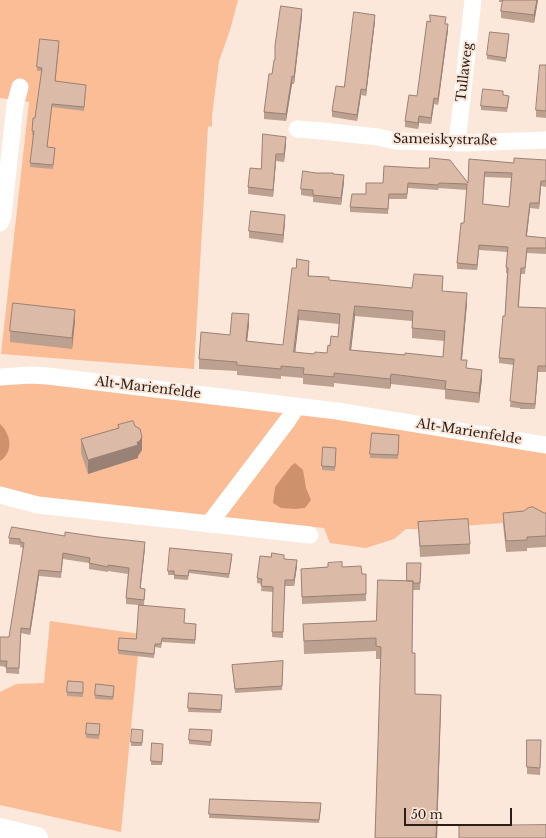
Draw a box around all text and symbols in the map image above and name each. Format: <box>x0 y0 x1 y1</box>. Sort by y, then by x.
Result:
street label: Tullaweg <box>454 41 476 103</box>
street label: Sameiskystraße <box>393 131 497 149</box>
street label: Alt-Marienfelde <box>94 374 202 402</box>
street label: Alt-Marienfelde <box>415 416 523 448</box>
scale bar <box>406 800 514 826</box>
text: 50 m <box>411 807 443 822</box>

